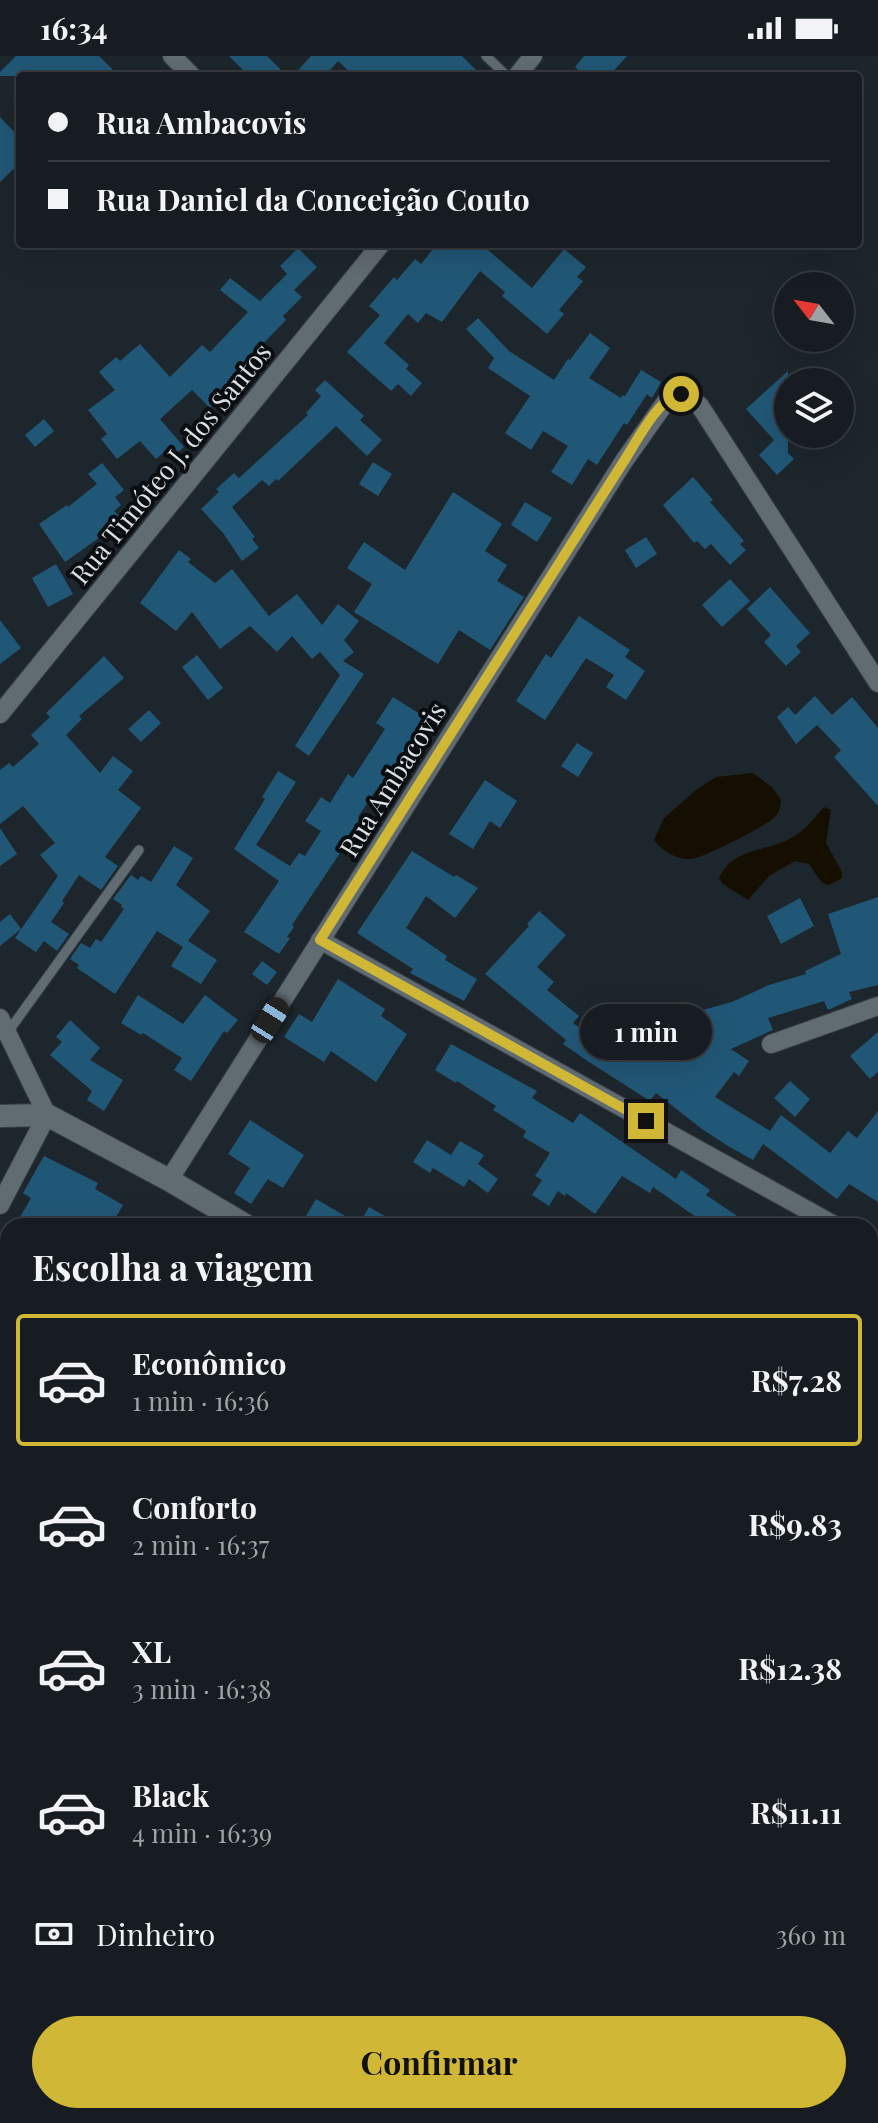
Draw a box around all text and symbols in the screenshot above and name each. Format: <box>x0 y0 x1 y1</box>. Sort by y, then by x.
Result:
text: 16:34 <box>40 8 108 48</box>
text: Rua Ambacovis <box>96 102 306 142</box>
text: Rua Daniel da Conceição Couto <box>96 179 530 219</box>
north arrow <box>774 272 854 352</box>
map controls <box>774 272 854 448</box>
street label: Rua Timóteo J. dos Santos <box>62 335 278 591</box>
button: layers <box>774 368 854 448</box>
route start <box>663 376 699 412</box>
street label: Rua Ambacovis <box>331 695 453 863</box>
car <box>247 993 293 1047</box>
callout: 1 min <box>580 1005 712 1061</box>
text: 1 min <box>614 1014 678 1049</box>
route end <box>628 1103 664 1139</box>
text: Escolha a viagem <box>32 1242 313 1290</box>
text: Econômico <box>132 1343 287 1383</box>
icon: car <box>36 1344 108 1416</box>
text: R$7.28 <box>751 1360 842 1400</box>
text: 1 min · 16:36 <box>132 1383 269 1418</box>
text: Conforto <box>132 1487 257 1527</box>
icon: car <box>36 1488 108 1560</box>
text: R$9.83 <box>748 1504 842 1544</box>
text: 2 min · 16:37 <box>132 1527 269 1562</box>
text: XL <box>132 1631 171 1671</box>
icon: car <box>36 1632 108 1704</box>
text: R$12.38 <box>738 1648 842 1688</box>
text: 3 min · 16:38 <box>132 1671 271 1706</box>
text: Black <box>132 1775 209 1815</box>
icon: car <box>36 1776 108 1848</box>
text: R$11.11 <box>750 1792 842 1832</box>
text: 4 min · 16:39 <box>132 1815 272 1850</box>
icon: cash <box>32 1912 76 1956</box>
text: Dinheiro <box>96 1914 215 1954</box>
text: 360 m <box>776 1917 846 1952</box>
button: Confirmar <box>32 2016 846 2108</box>

